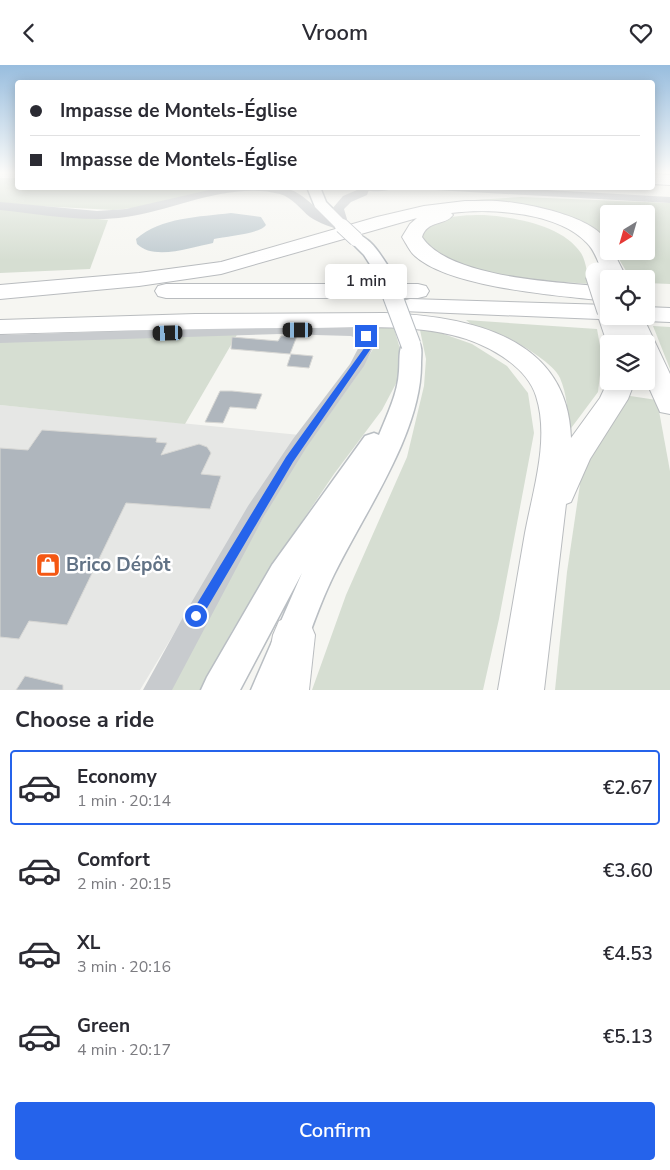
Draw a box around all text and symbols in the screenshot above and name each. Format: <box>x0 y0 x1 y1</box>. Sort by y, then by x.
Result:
text: Vroom <box>302 18 368 48</box>
icon: back <box>15 19 43 47</box>
icon: heart <box>627 19 655 47</box>
text: Impasse de Montels-Église <box>60 98 297 124</box>
text: Impasse de Montels-Église <box>60 147 297 173</box>
north arrow <box>600 205 655 260</box>
map controls <box>600 205 655 390</box>
callout: 1 min <box>325 263 407 299</box>
text: 1 min <box>346 270 386 292</box>
button: locate <box>600 270 655 325</box>
car <box>283 323 313 338</box>
car <box>152 325 183 341</box>
route end <box>355 325 377 347</box>
button: layers <box>600 335 655 390</box>
shop icon: Brico Dépôt <box>35 552 61 578</box>
place label: Brico Dépôt <box>66 552 171 578</box>
route start <box>185 605 207 627</box>
text: Choose a ride <box>15 705 154 735</box>
text: Economy <box>77 764 157 790</box>
icon: car <box>17 765 62 810</box>
text: €2.67 <box>603 775 653 801</box>
text: 1 min · 20:14 <box>77 790 171 812</box>
text: Comfort <box>77 847 150 873</box>
icon: car <box>17 848 62 893</box>
text: €3.60 <box>603 858 653 884</box>
text: 2 min · 20:15 <box>77 873 171 895</box>
text: XL <box>77 930 100 956</box>
icon: car <box>17 931 62 976</box>
text: €4.53 <box>603 941 653 967</box>
text: 3 min · 20:16 <box>77 956 171 978</box>
text: Green <box>77 1013 130 1039</box>
icon: car <box>17 1014 62 1059</box>
text: €5.13 <box>603 1024 653 1050</box>
text: 4 min · 20:17 <box>77 1039 171 1061</box>
button: Confirm <box>15 1102 655 1160</box>

